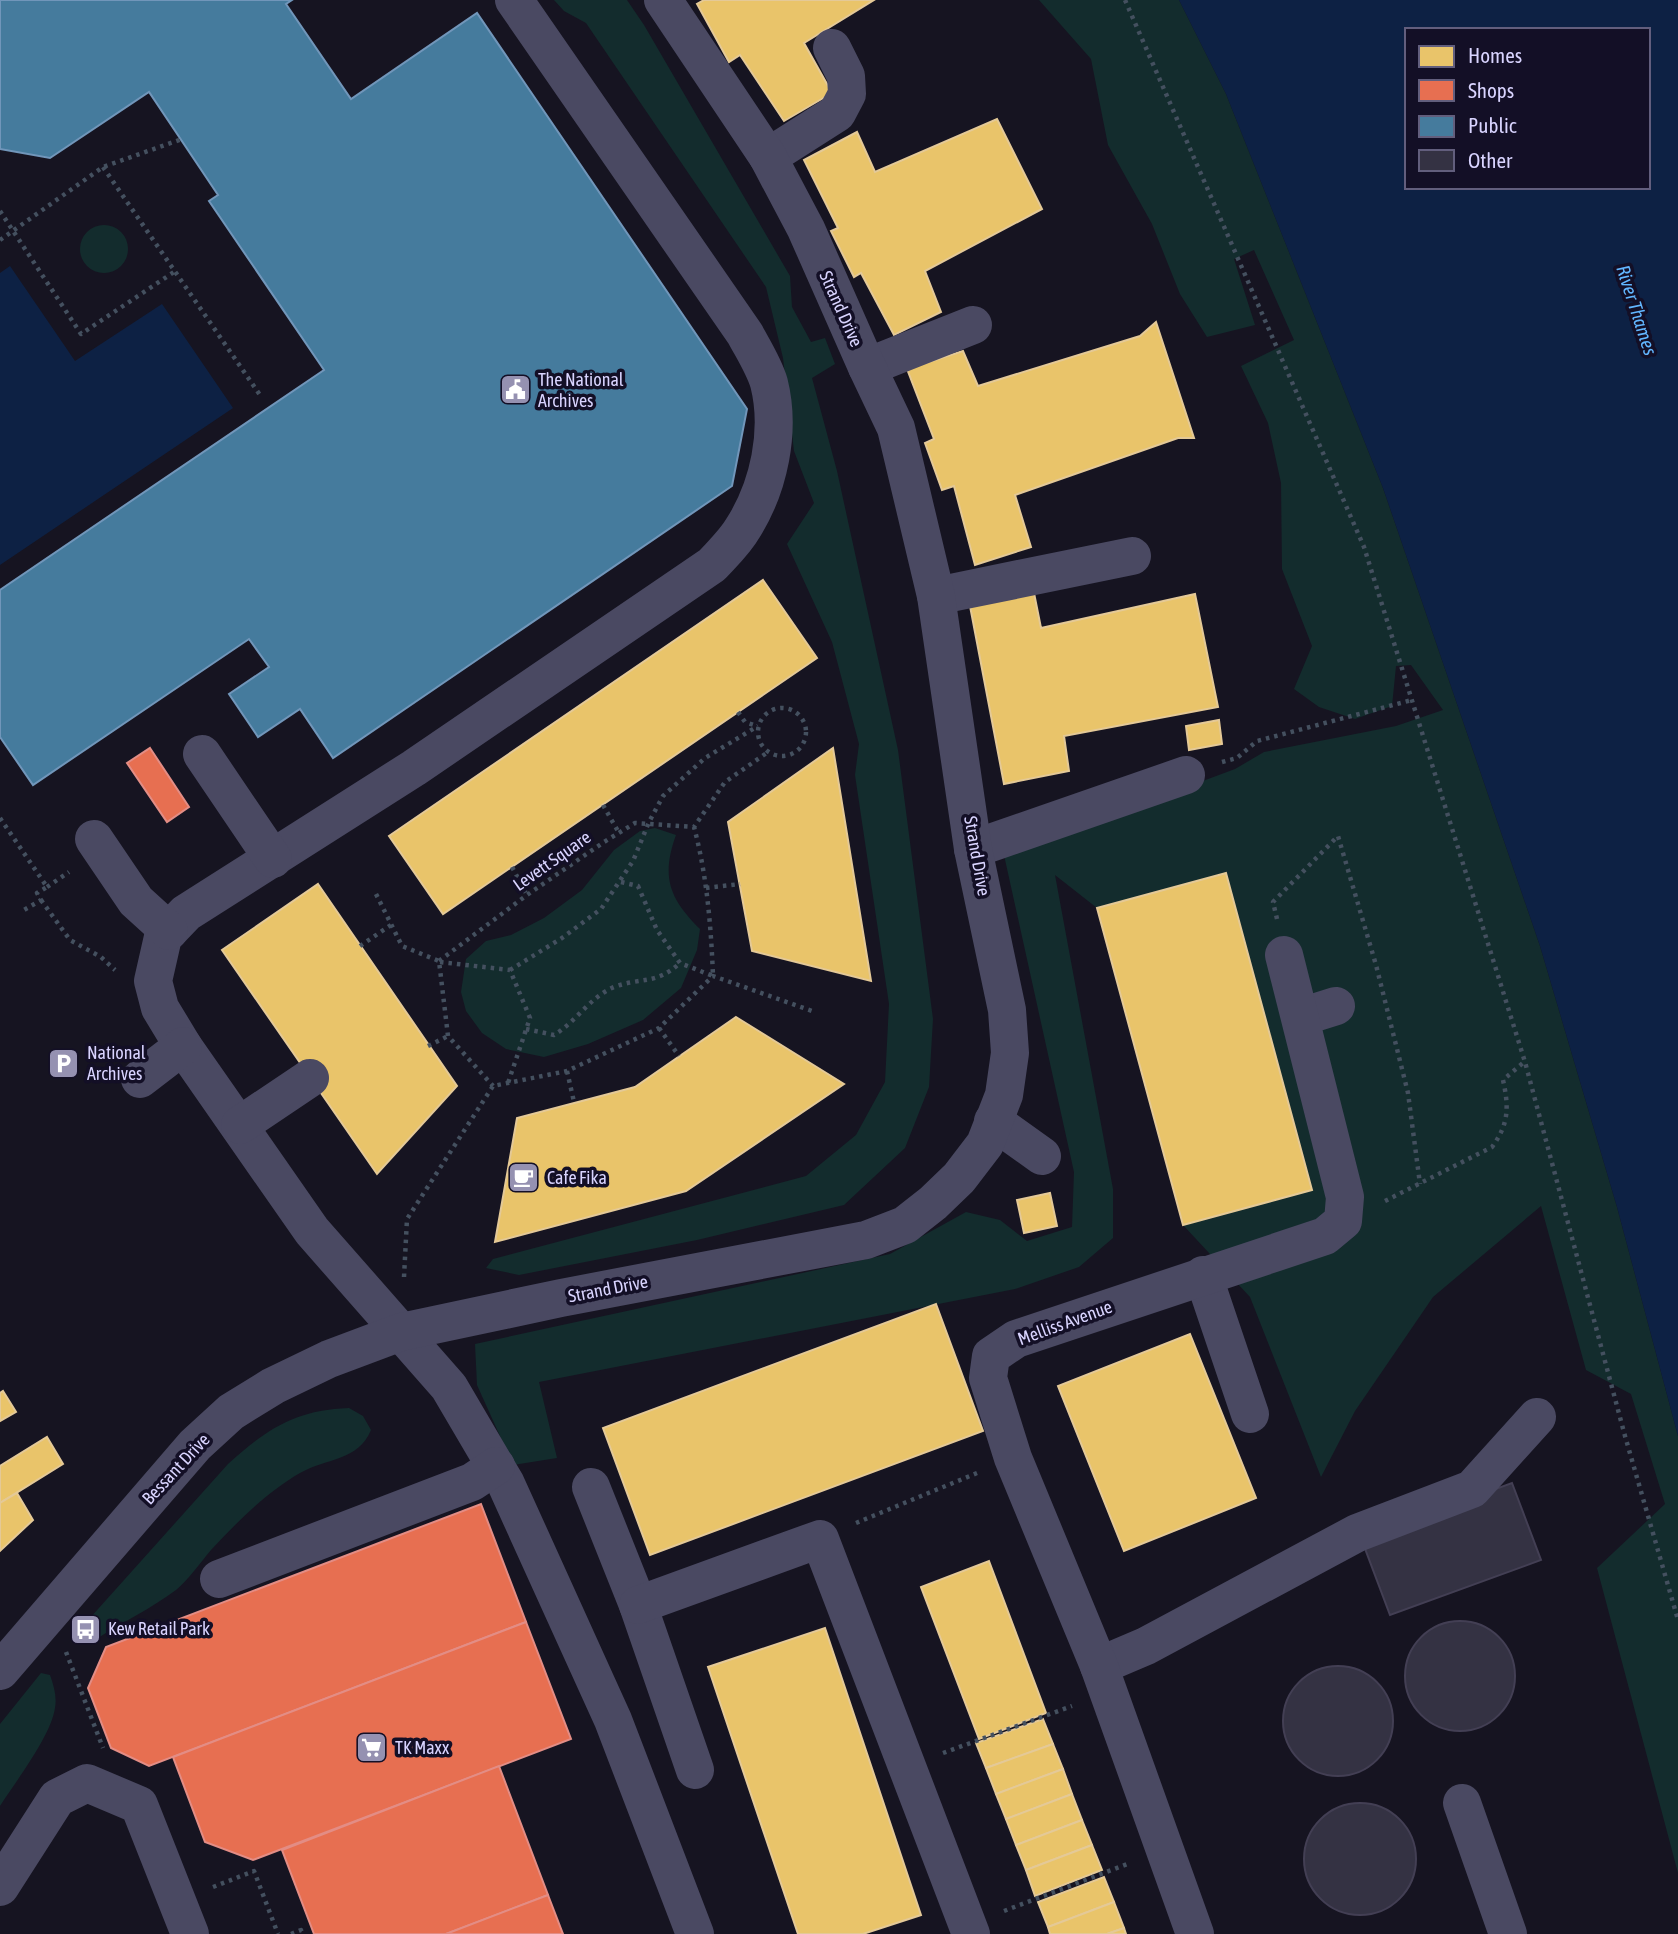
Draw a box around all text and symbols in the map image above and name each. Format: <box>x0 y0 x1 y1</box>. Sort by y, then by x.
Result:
legend <box>1405 28 1650 189</box>
text: Homes <box>1468 43 1522 67</box>
text: Shops <box>1468 78 1514 102</box>
text: Public <box>1468 113 1517 137</box>
text: Other <box>1468 148 1513 172</box>
water label: River Thames <box>1612 262 1662 358</box>
street label: Strand Drive <box>815 268 867 350</box>
place label: The National Archives <box>538 369 624 411</box>
public building icon: The National Archives <box>498 373 532 407</box>
street label: Strand Drive <box>960 814 995 897</box>
street label: Levett Square <box>509 826 595 895</box>
place label: National Archives <box>87 1042 146 1084</box>
parking icon: National Archives <box>47 1046 81 1080</box>
cafe icon: Cafe Fika <box>507 1161 541 1195</box>
place label: Cafe Fika <box>547 1167 607 1188</box>
street label: Strand Drive <box>566 1270 650 1307</box>
street label: Melliss Avenue <box>1015 1296 1115 1349</box>
street label: Bessant Drive <box>138 1429 214 1508</box>
bus stop icon: Kew Retail Park <box>68 1612 102 1646</box>
place label: Kew Retail Park <box>108 1618 210 1639</box>
supermarket icon: TK Maxx <box>355 1731 389 1765</box>
place label: TK Maxx <box>395 1737 449 1758</box>

